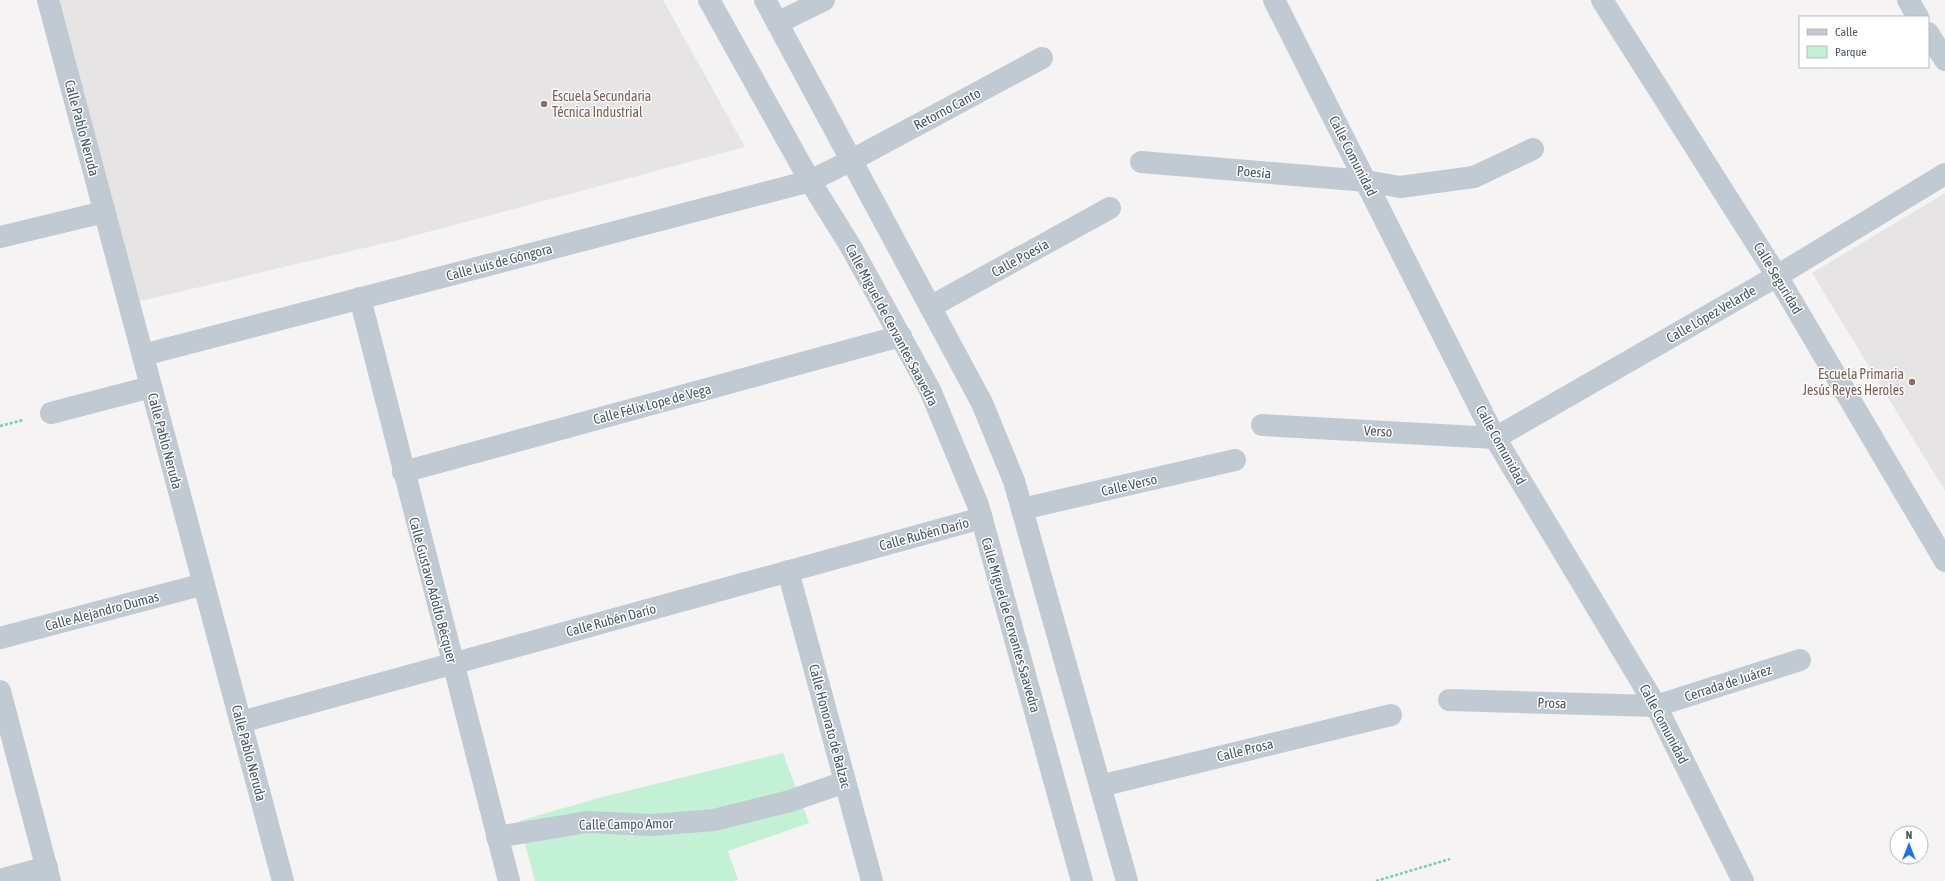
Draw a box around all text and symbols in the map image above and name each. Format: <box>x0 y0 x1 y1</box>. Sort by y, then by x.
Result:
legend <box>1799 16 1929 68</box>
text: Calle <box>1835 25 1858 39</box>
text: Parque <box>1835 45 1867 59</box>
street label: Calle Pablo Neruda <box>61 78 103 178</box>
street label: Retorno Canto <box>911 85 983 133</box>
place label: Escuela Secundaria Técnica Industrial <box>552 88 651 120</box>
marker: Escuela Secundaria Técnica Industrial <box>539 99 549 109</box>
street label: Calle Comunidad <box>1326 113 1380 199</box>
street label: Poesia <box>1236 163 1272 181</box>
street label: Calle Poesía <box>989 236 1051 280</box>
street label: Calle Seguridad <box>1750 239 1806 317</box>
street label: Calle Luis de Góngora <box>444 240 554 284</box>
street label: Calle Miguel de Cervantes Saavedra <box>842 241 942 409</box>
street label: Calle López Velarde <box>1664 282 1758 346</box>
place label: Escuela Primaria Jesús Reyes Heroles <box>1802 366 1904 398</box>
marker: Escuela Primaria Jesús Reyes Heroles <box>1907 377 1917 387</box>
street label: Calle Félix Lope de Vega <box>591 381 713 427</box>
street label: Calle Pablo Neruda <box>144 391 186 491</box>
street label: Calle Comunidad <box>1473 403 1529 487</box>
street label: Verso <box>1363 422 1393 440</box>
street label: Calle Verso <box>1100 471 1158 499</box>
street label: Calle Rubén Darío <box>877 514 971 554</box>
street label: Calle Gustavo Adolfo Bécquer <box>406 515 460 665</box>
street label: Calle Miguel de Cervantes Saavedra <box>978 536 1044 714</box>
street label: Calle Alejandro Dumas <box>43 588 161 634</box>
street label: Calle Rubén Darío <box>564 600 658 640</box>
street label: Cerrada de Juárez <box>1683 661 1773 705</box>
street label: Calle Honorato de Balzac <box>806 662 854 791</box>
street label: Calle Comunidad <box>1636 681 1692 767</box>
street label: Prosa <box>1537 694 1567 712</box>
street label: Calle Pablo Neruda <box>228 703 270 803</box>
street label: Calle Prosa <box>1215 735 1275 765</box>
street label: Calle Campo Amor <box>579 815 674 833</box>
north arrow <box>1889 825 1929 865</box>
text: N <box>1906 829 1912 841</box>

